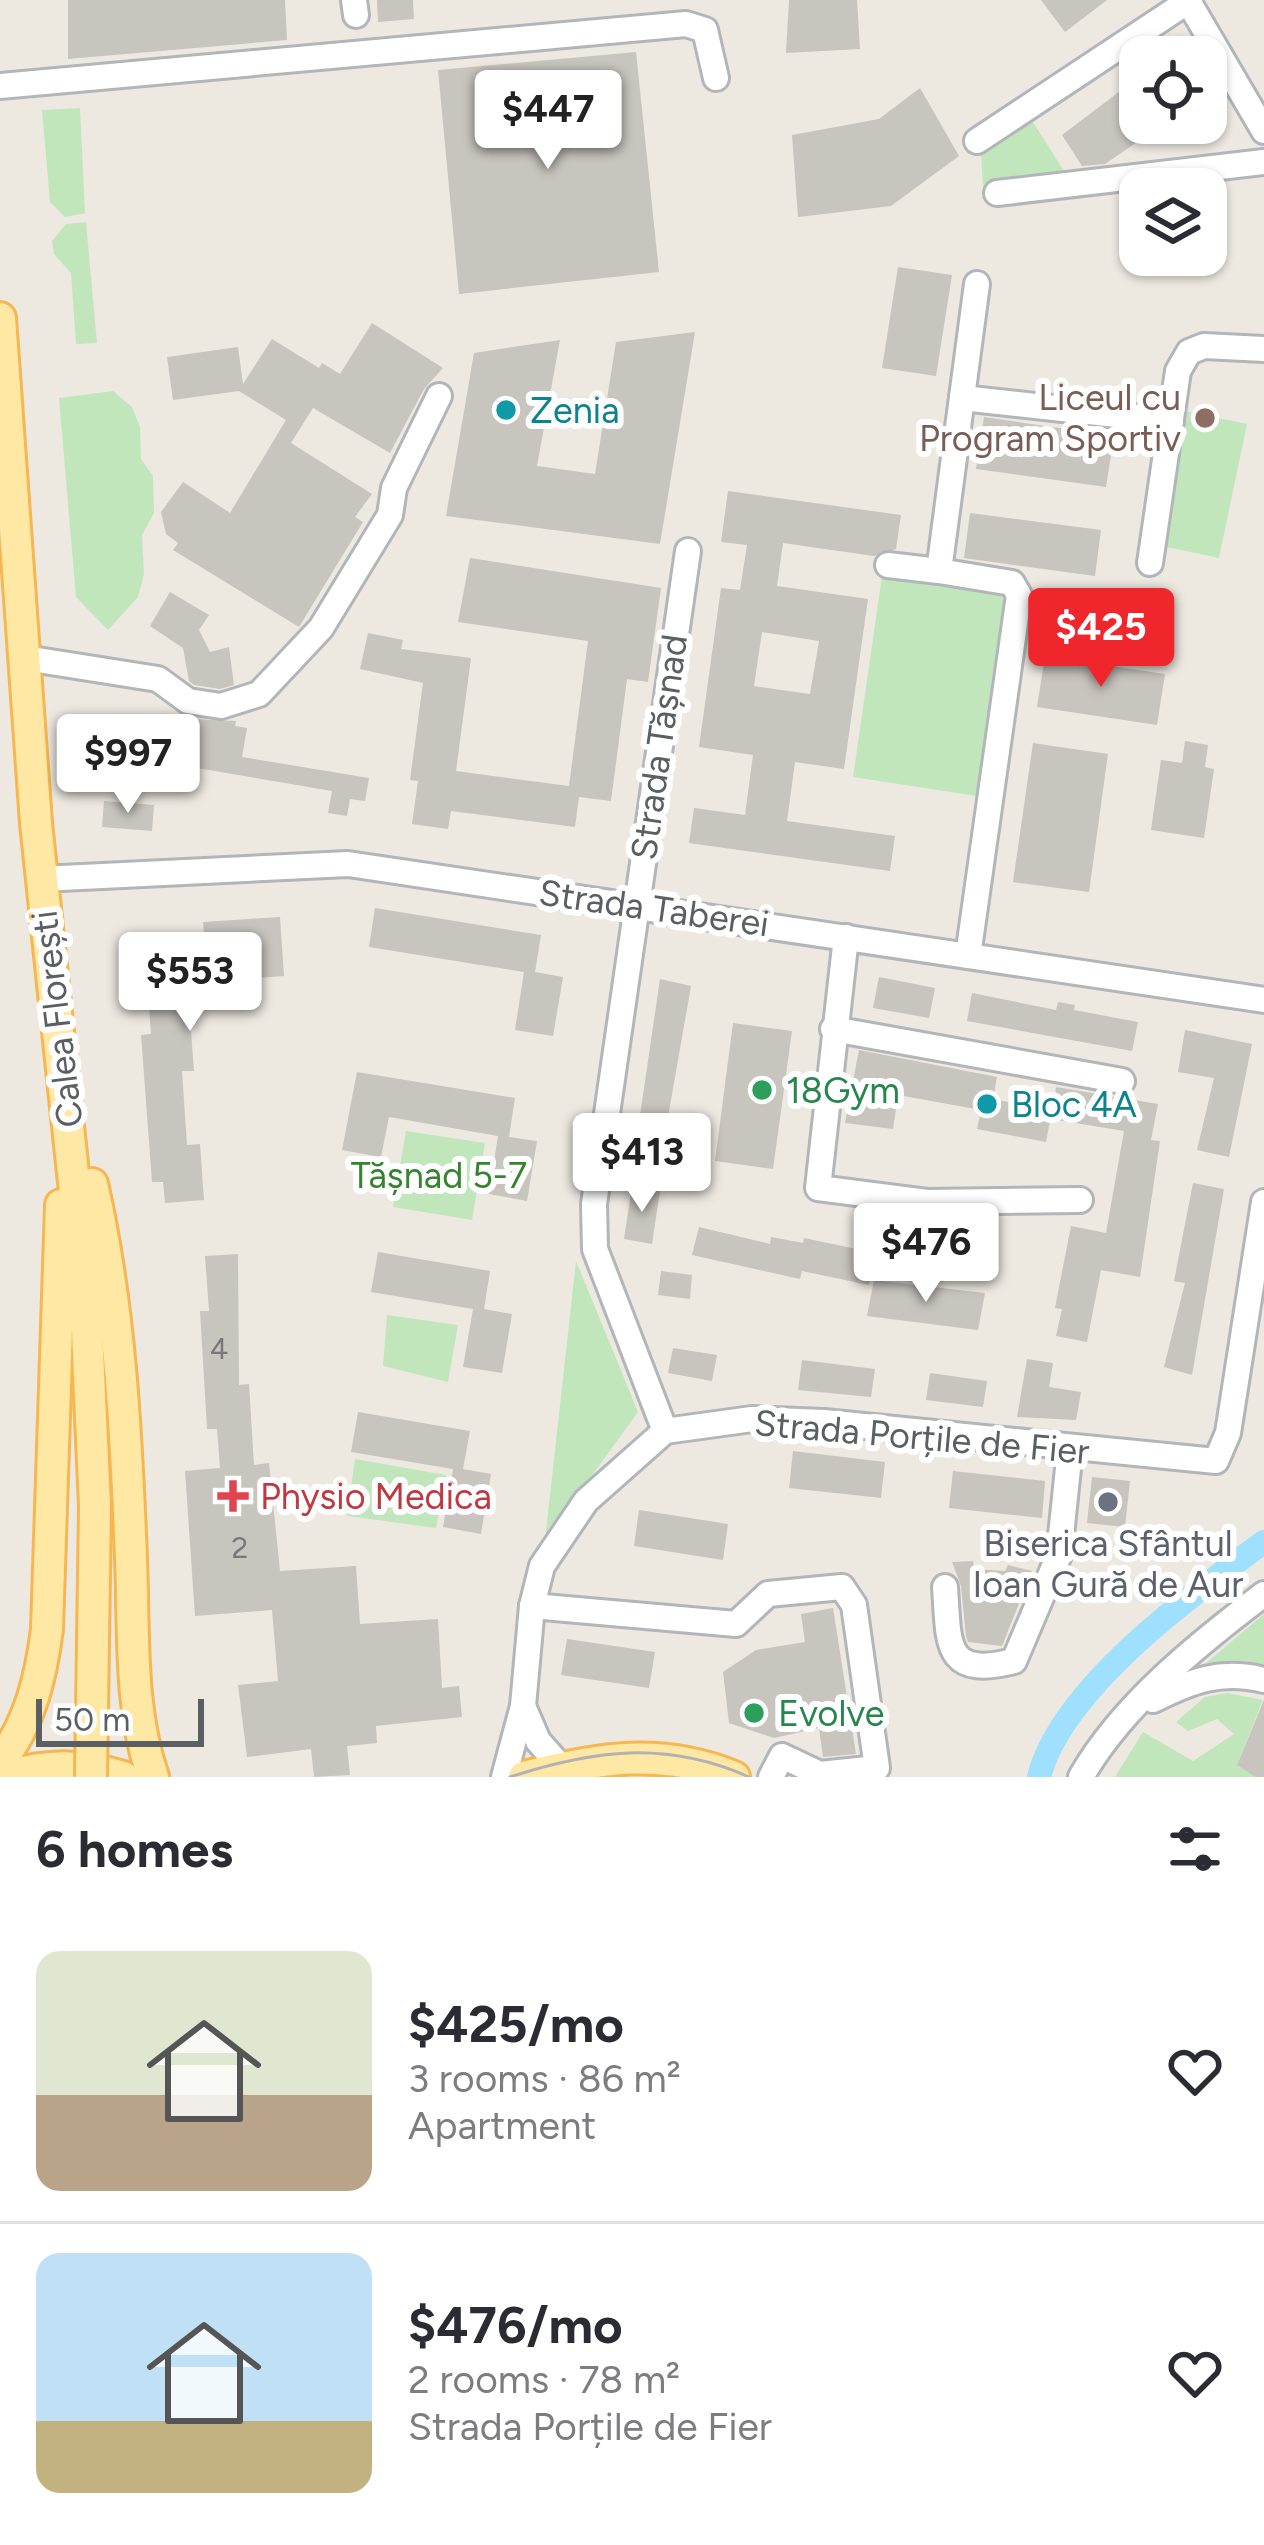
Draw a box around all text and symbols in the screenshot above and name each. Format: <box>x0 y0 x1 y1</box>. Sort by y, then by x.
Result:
map controls <box>1119 36 1227 276</box>
button: locate <box>1119 36 1227 144</box>
pin: $447 <box>477 70 619 172</box>
text: $447 <box>502 85 594 132</box>
button: layers <box>1119 168 1227 276</box>
place label: Liceul cu Program Sportiv <box>919 376 1181 460</box>
place label: Zenia <box>530 389 620 432</box>
marker: Zenia <box>493 397 519 423</box>
marker: Liceul cu Program Sportiv <box>1192 405 1218 431</box>
pin: $425 <box>1030 588 1172 690</box>
text: $425 <box>1055 603 1147 650</box>
street label: Strada Tășnad <box>622 632 696 862</box>
pin: $997 <box>57 714 199 816</box>
text: $997 <box>84 729 172 776</box>
street label: Strada Taberei <box>536 871 772 945</box>
street label: Calea Florești <box>22 908 92 1130</box>
pin: $553 <box>119 932 261 1034</box>
text: $553 <box>146 947 234 994</box>
place label: 18Gym <box>786 1069 900 1112</box>
marker: 18Gym <box>749 1077 775 1103</box>
place label: Bloc 4A <box>1011 1083 1138 1126</box>
marker: Bloc 4A <box>974 1091 1000 1117</box>
pin: $413 <box>571 1113 713 1215</box>
text: $413 <box>600 1128 684 1175</box>
park label: Tășnad 5-7 <box>351 1154 527 1197</box>
pin: $476 <box>855 1203 997 1305</box>
text: $476 <box>881 1218 971 1265</box>
house number: 4 <box>210 1330 228 1367</box>
street label: Strada Porțile de Fier <box>753 1401 1091 1473</box>
place label: Physio Medica <box>260 1475 492 1518</box>
marker: Physio Medica <box>217 1480 249 1512</box>
marker: Biserica Sfântul Ioan Gură de Aur <box>1095 1489 1121 1515</box>
place label: Biserica Sfântul Ioan Gură de Aur <box>972 1522 1244 1606</box>
house number: 2 <box>232 1529 248 1566</box>
place label: Evolve <box>778 1692 884 1735</box>
scale bar <box>36 1693 204 1746</box>
text: 50 m <box>54 1700 130 1739</box>
marker: Evolve <box>741 1700 767 1726</box>
icon: filters <box>1162 1816 1228 1882</box>
text: 6 homes <box>36 1819 233 1880</box>
text: $425/mo <box>408 1994 624 2055</box>
icon: home <box>132 1999 276 2143</box>
icon: heart <box>1162 2038 1228 2104</box>
text: 3 rooms · 86 m² <box>408 2055 681 2102</box>
text: Apartment <box>408 2102 596 2149</box>
text: $476/mo <box>408 2295 623 2356</box>
icon: home <box>132 2301 276 2445</box>
icon: heart <box>1162 2340 1228 2406</box>
text: 2 rooms · 78 m² <box>408 2356 680 2403</box>
text: Strada Porțile de Fier <box>408 2403 772 2450</box>

